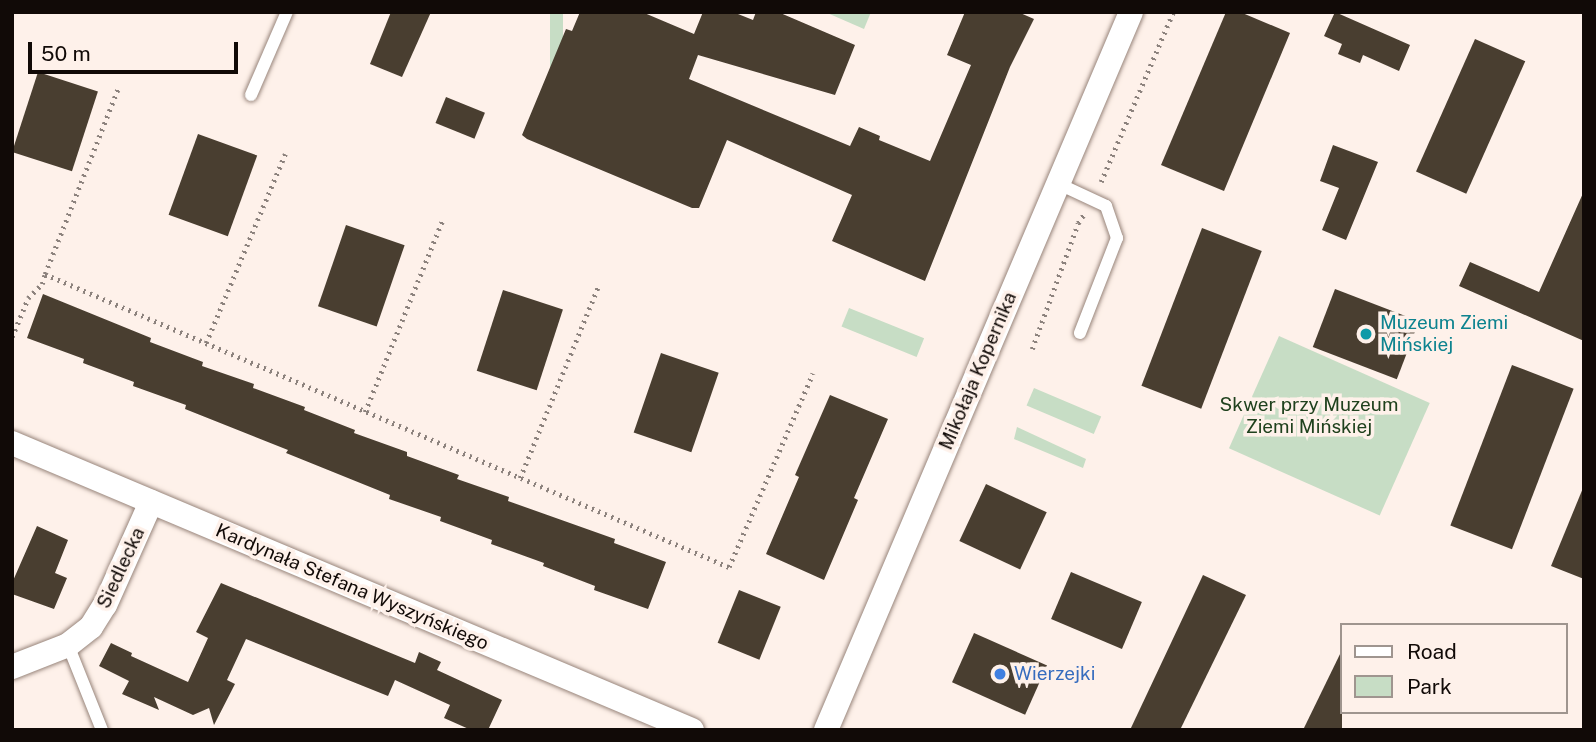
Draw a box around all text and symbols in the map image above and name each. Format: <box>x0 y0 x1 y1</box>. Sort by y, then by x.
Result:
scale bar <box>32 28 242 72</box>
text: 50 m <box>41 41 91 66</box>
street label: Mikołaja Kopernika <box>934 289 1022 453</box>
place label: Muzeum Ziemi Mińskiej <box>1380 312 1508 356</box>
marker: Muzeum Ziemi Mińskiej <box>1358 326 1374 342</box>
park label: Skwer przy Muzeum Ziemi Mińskiej <box>1220 394 1398 438</box>
street label: Kardynała Stefana Wyszyńskiego <box>212 519 492 655</box>
street label: Siedlecka <box>92 524 150 612</box>
legend <box>1340 623 1568 714</box>
text: Road <box>1407 639 1457 664</box>
place label: Wierzejki <box>1014 663 1095 685</box>
marker: Wierzejki <box>992 666 1008 682</box>
text: Park <box>1407 674 1452 699</box>

